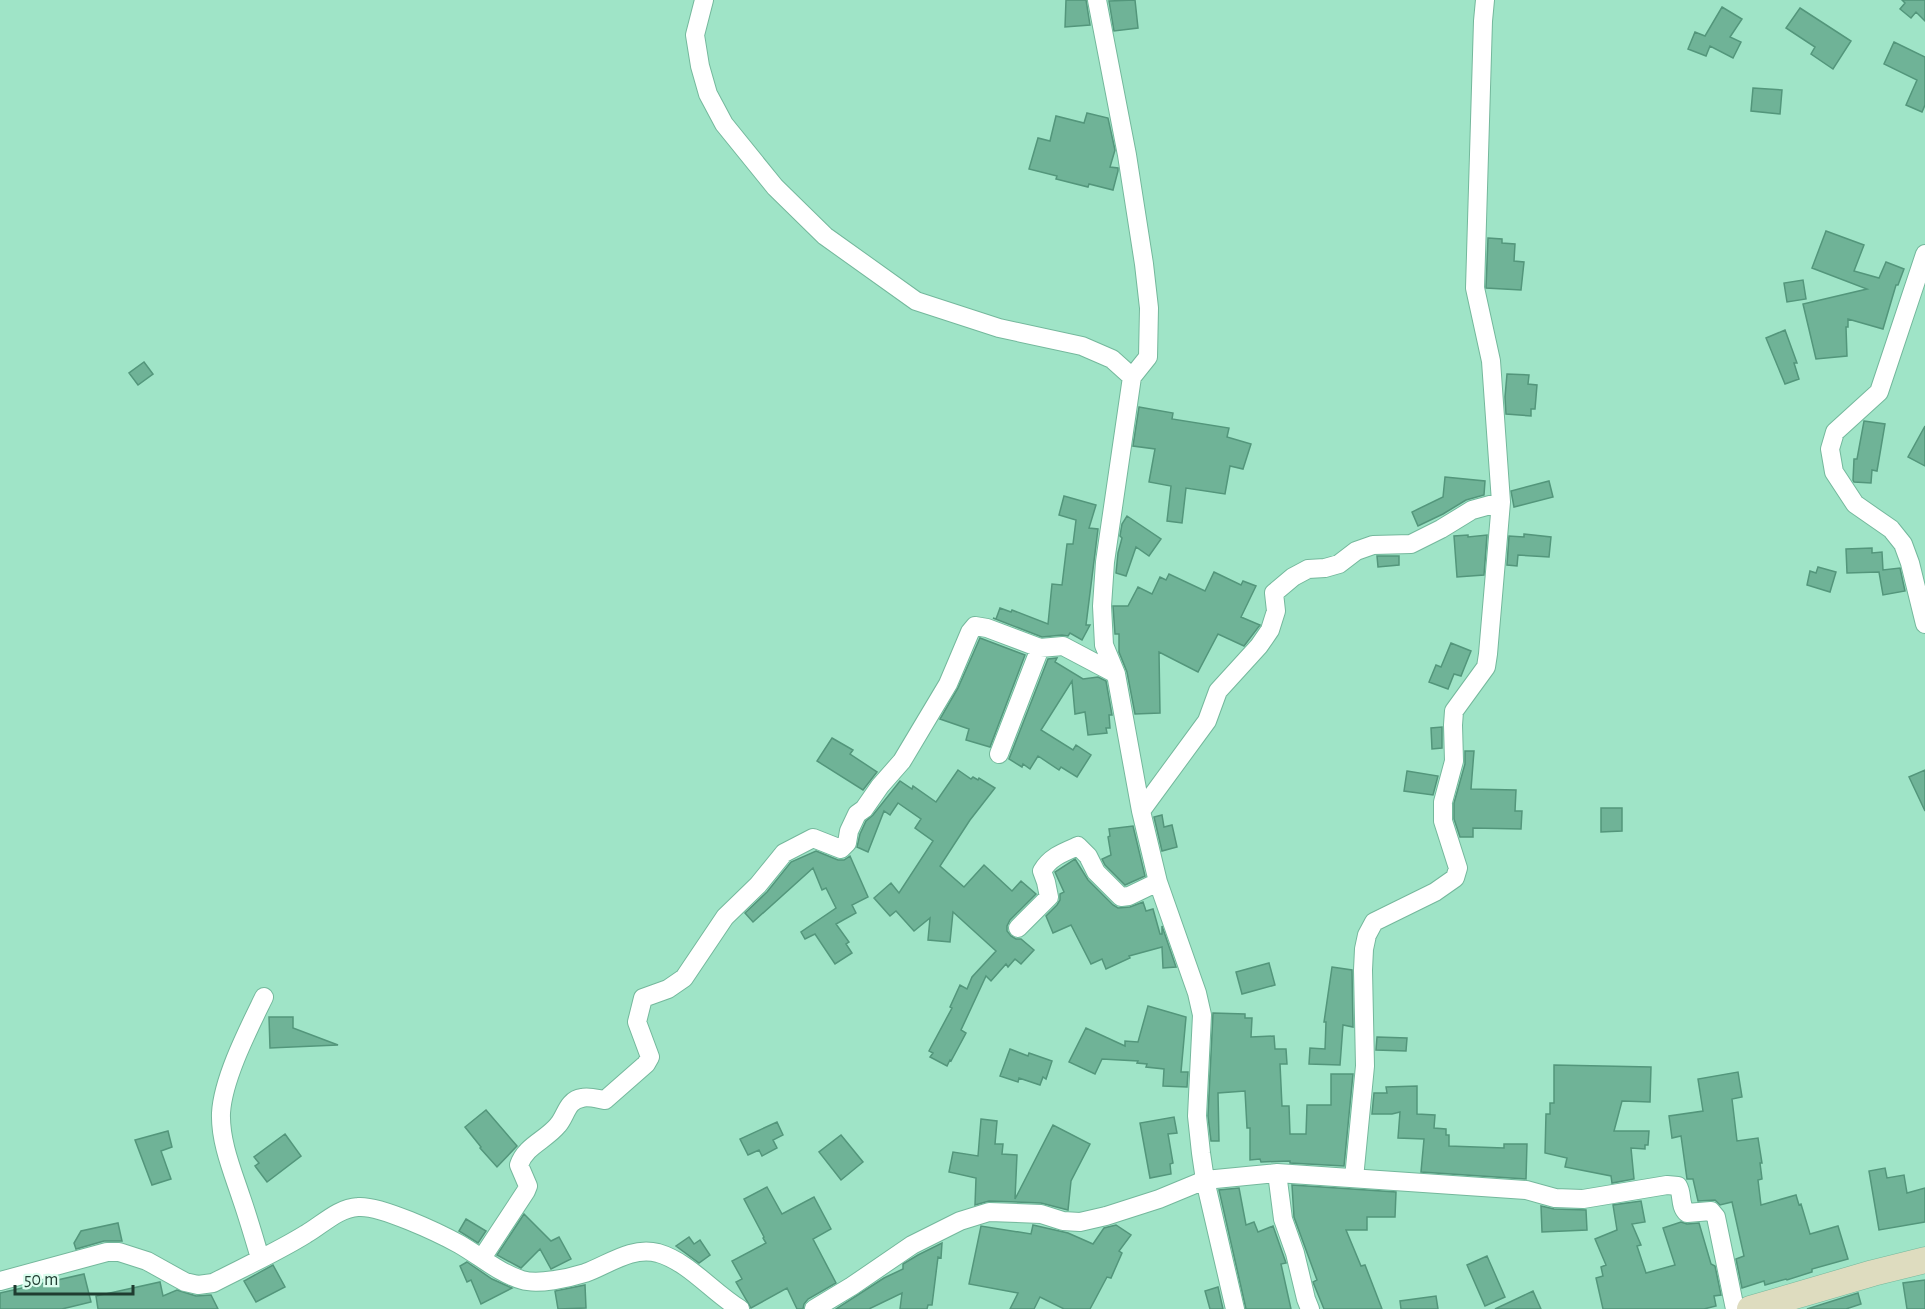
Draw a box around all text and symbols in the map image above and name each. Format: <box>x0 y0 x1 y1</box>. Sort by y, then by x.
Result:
scale bar <box>15 1258 134 1296</box>
text: 50 m <box>24 1271 58 1289</box>

